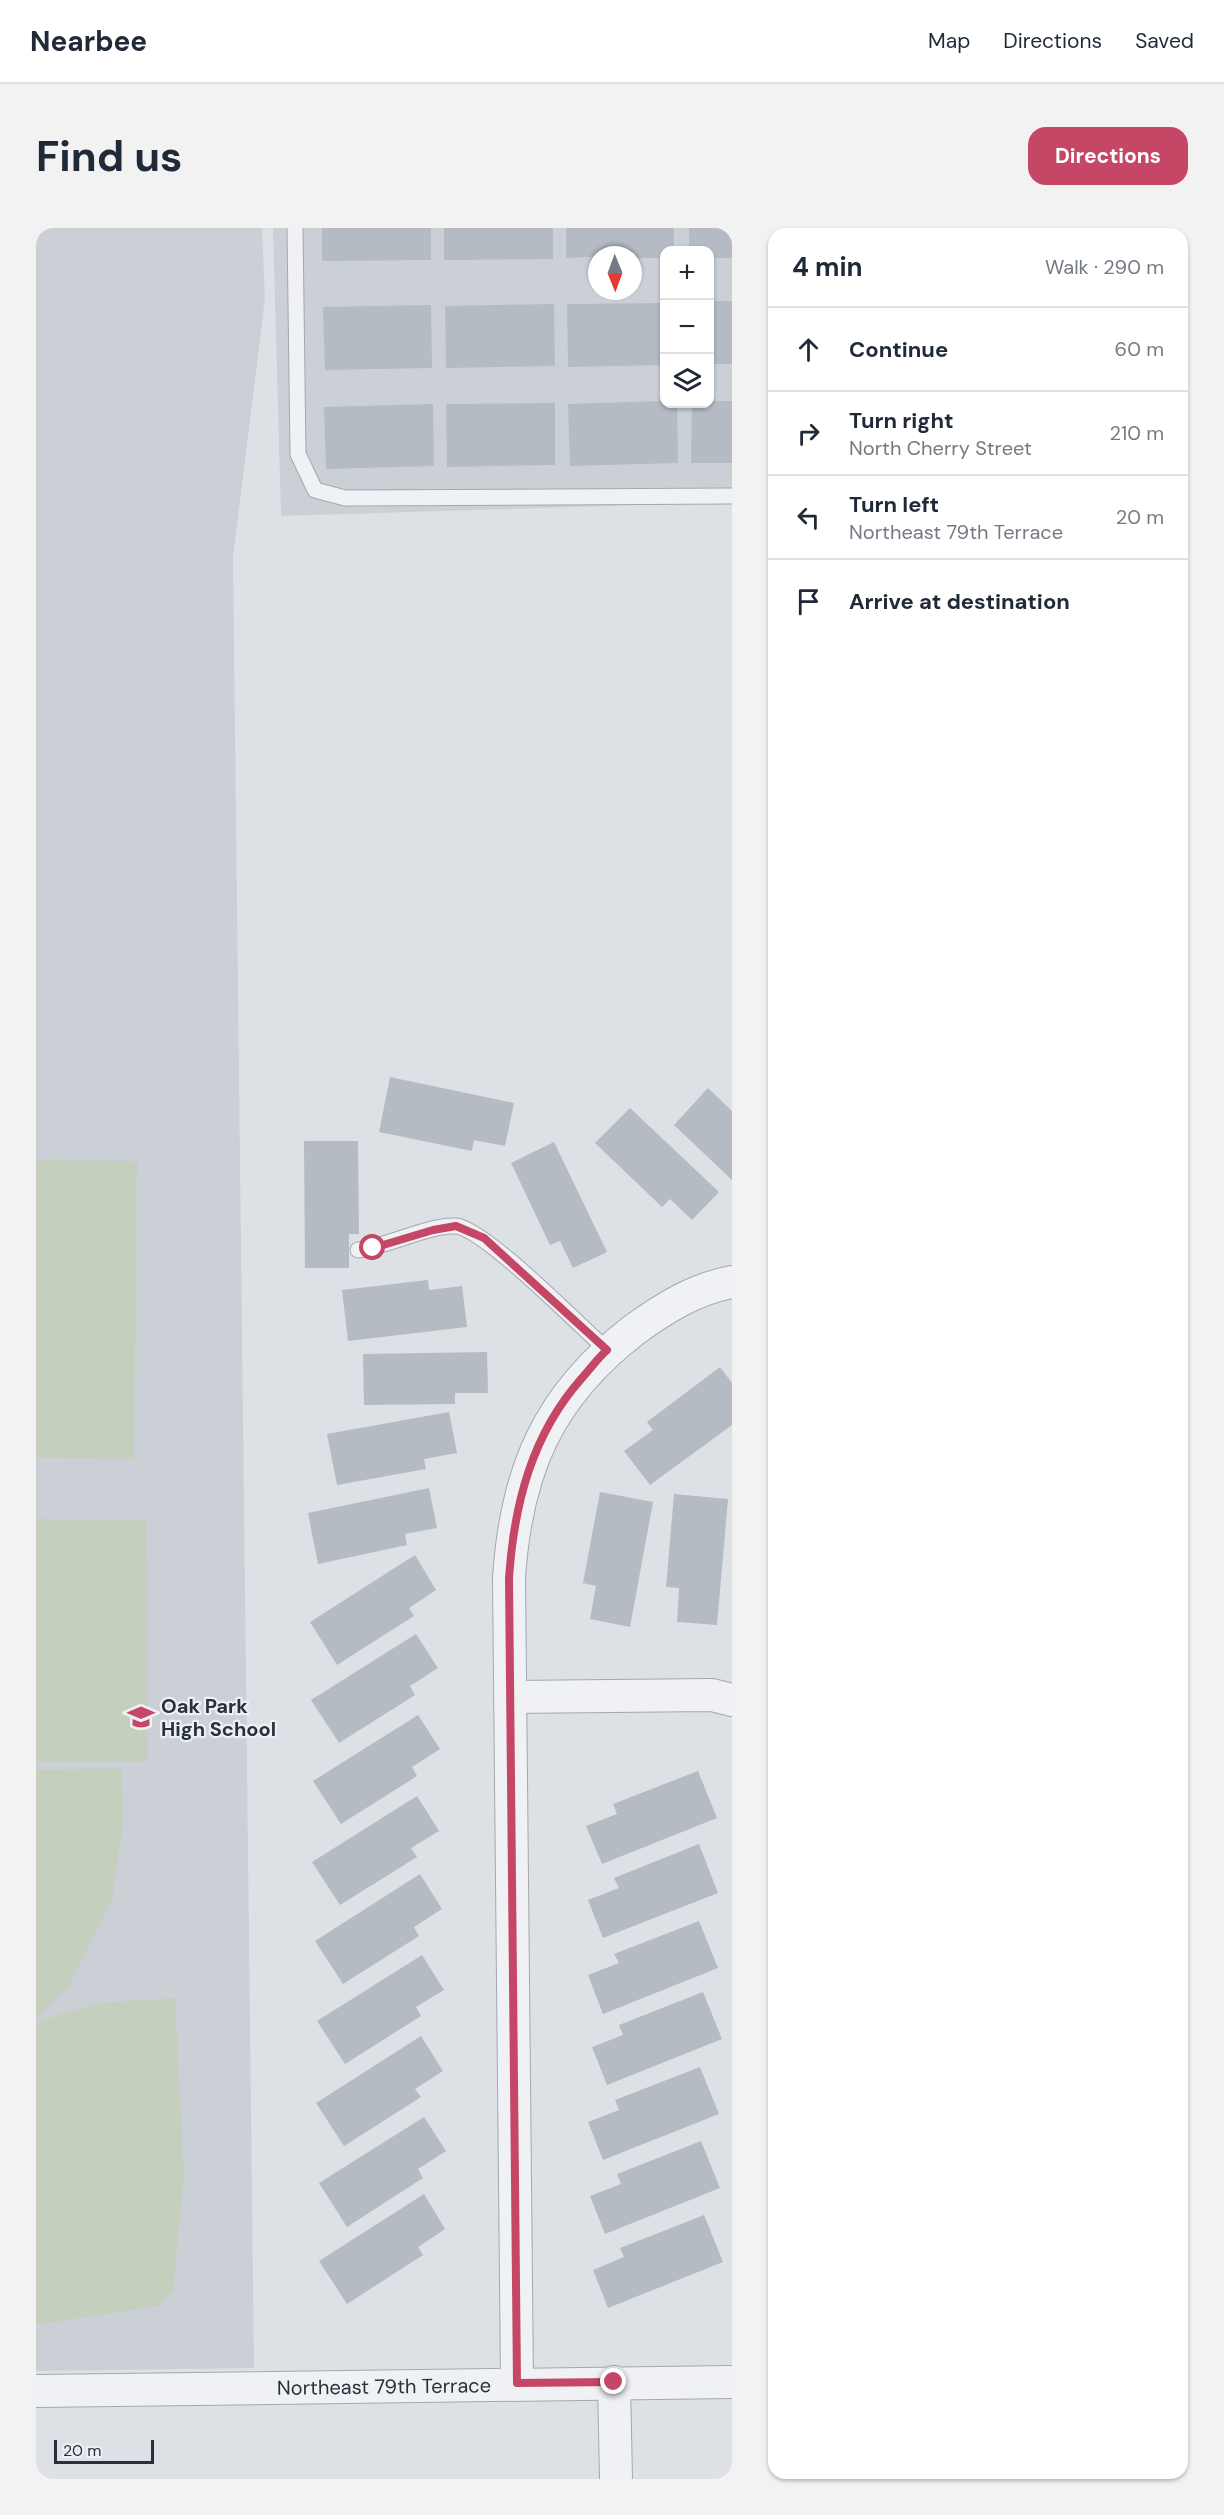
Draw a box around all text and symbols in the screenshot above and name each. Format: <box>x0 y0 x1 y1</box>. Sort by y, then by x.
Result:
text: Nearbee <box>30 23 147 60</box>
text: Map <box>928 27 970 55</box>
text: Directions <box>1003 27 1102 55</box>
text: Saved <box>1135 27 1194 55</box>
button: Directions <box>1028 127 1188 185</box>
text: Find us <box>36 129 182 184</box>
north arrow <box>588 246 642 300</box>
map controls <box>660 246 714 408</box>
button: + <box>660 246 714 300</box>
text: 4 min <box>792 250 863 284</box>
text: Walk · 290 m <box>1045 254 1164 280</box>
button: − <box>660 300 714 354</box>
icon: ahead <box>792 333 825 366</box>
text: Continue <box>849 335 948 364</box>
text: 60 m <box>1115 336 1164 362</box>
button: layers <box>660 354 714 408</box>
text: Turn right <box>849 406 954 435</box>
icon: right <box>792 417 825 450</box>
text: 210 m <box>1109 420 1164 446</box>
text: North Cherry Street <box>849 435 1032 461</box>
text: Turn left <box>849 490 939 519</box>
icon: left <box>792 501 825 534</box>
text: 20 m <box>1116 504 1164 530</box>
text: Northeast 79th Terrace <box>849 519 1063 545</box>
icon: arrive <box>792 585 825 618</box>
text: Arrive at destination <box>849 587 1070 616</box>
route start <box>359 1234 385 1260</box>
place label: Oak Park High School <box>161 1693 276 1742</box>
school or university icon: Oak Park High School <box>126 1702 156 1732</box>
route end <box>600 2368 626 2394</box>
street label: Northeast 79th Terrace <box>277 2372 491 2401</box>
scale bar <box>54 2437 154 2464</box>
text: 20 m <box>63 2440 102 2461</box>

